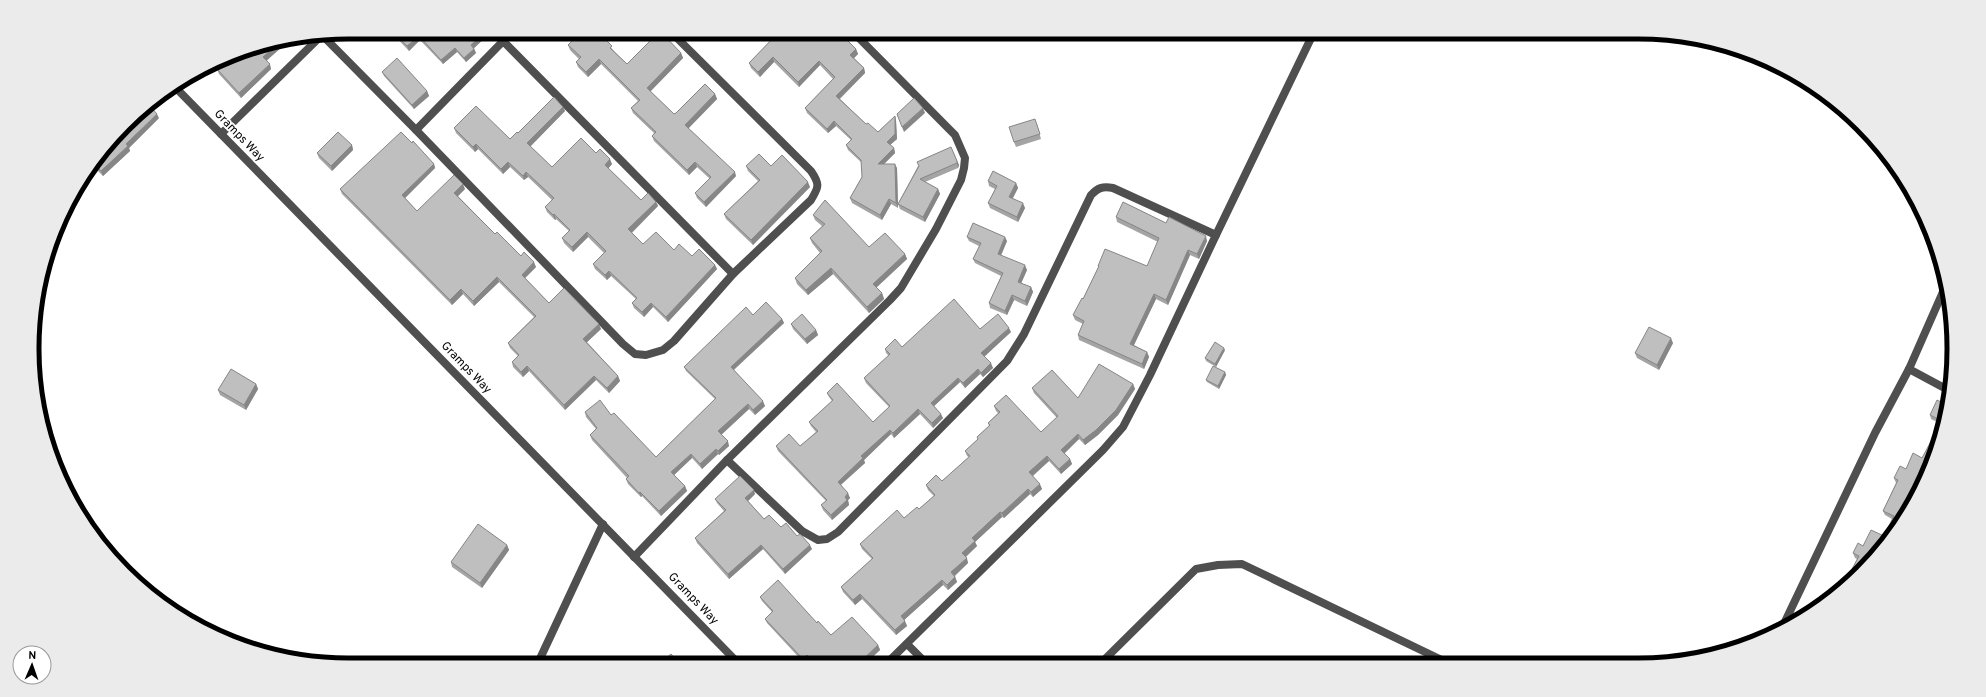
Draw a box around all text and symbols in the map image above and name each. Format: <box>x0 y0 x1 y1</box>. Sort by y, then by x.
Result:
street label: Gramps Way <box>210 106 268 166</box>
street label: Gramps Way <box>437 338 495 398</box>
street label: Gramps Way <box>664 569 722 629</box>
north arrow <box>12 645 52 685</box>
text: N <box>28 649 37 663</box>

